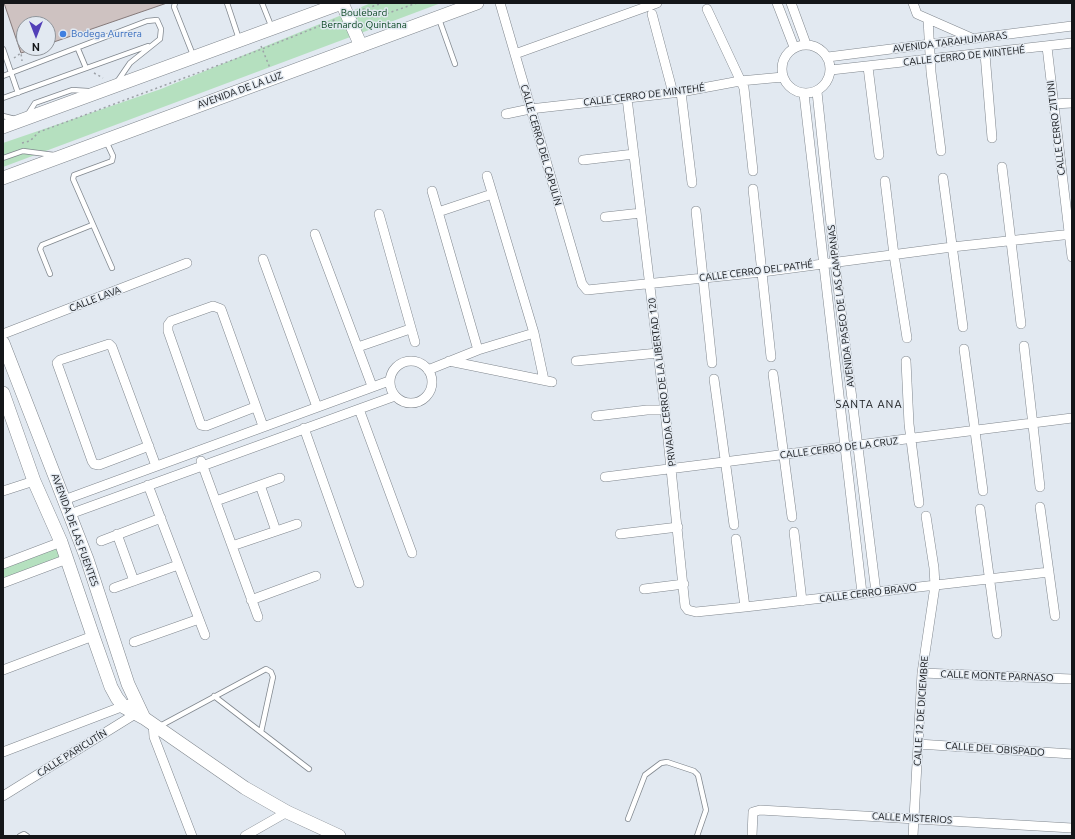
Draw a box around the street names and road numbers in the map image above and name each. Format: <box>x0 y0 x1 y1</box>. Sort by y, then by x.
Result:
street label: AVENIDA TARAHUMARAS <box>892 29 1008 55</box>
street label: CALLE CERRO DE MINTEHÉ <box>903 44 1025 68</box>
street label: AVENIDA DE LA LUZ <box>196 69 284 111</box>
street label: CALLE CERRO ZITUNI <box>1044 80 1068 176</box>
street label: CALLE CERRO DE MINTEHÉ <box>583 82 705 108</box>
street label: CALLE CERRO DEL CAPULÍN <box>518 83 564 207</box>
street label: AVENIDA PASEO DE LAS CAMPANAS <box>825 224 857 388</box>
street label: CALLE CERRO DEL PATHÉ <box>698 258 814 284</box>
street label: CALLE LAVA <box>67 284 123 314</box>
street label: PRIVADA CERRO DE LA LIBERTAD 120 <box>646 297 678 467</box>
street label: CALLE CERRO DE LA CRUZ <box>779 435 899 461</box>
street label: AVENIDA DE LAS FUENTES <box>49 472 101 588</box>
street label: CALLE CERRO BRAVO <box>819 581 917 605</box>
street label: CALLE 12 DE DICIEMBRE <box>911 656 931 766</box>
street label: CALLE MONTE PARNASO <box>940 668 1054 684</box>
street label: CALLE PARICUTÍN <box>35 727 109 779</box>
street label: CALLE DEL OBISPADO <box>945 740 1045 758</box>
street label: CALLE MISTERIOS <box>872 810 952 826</box>

